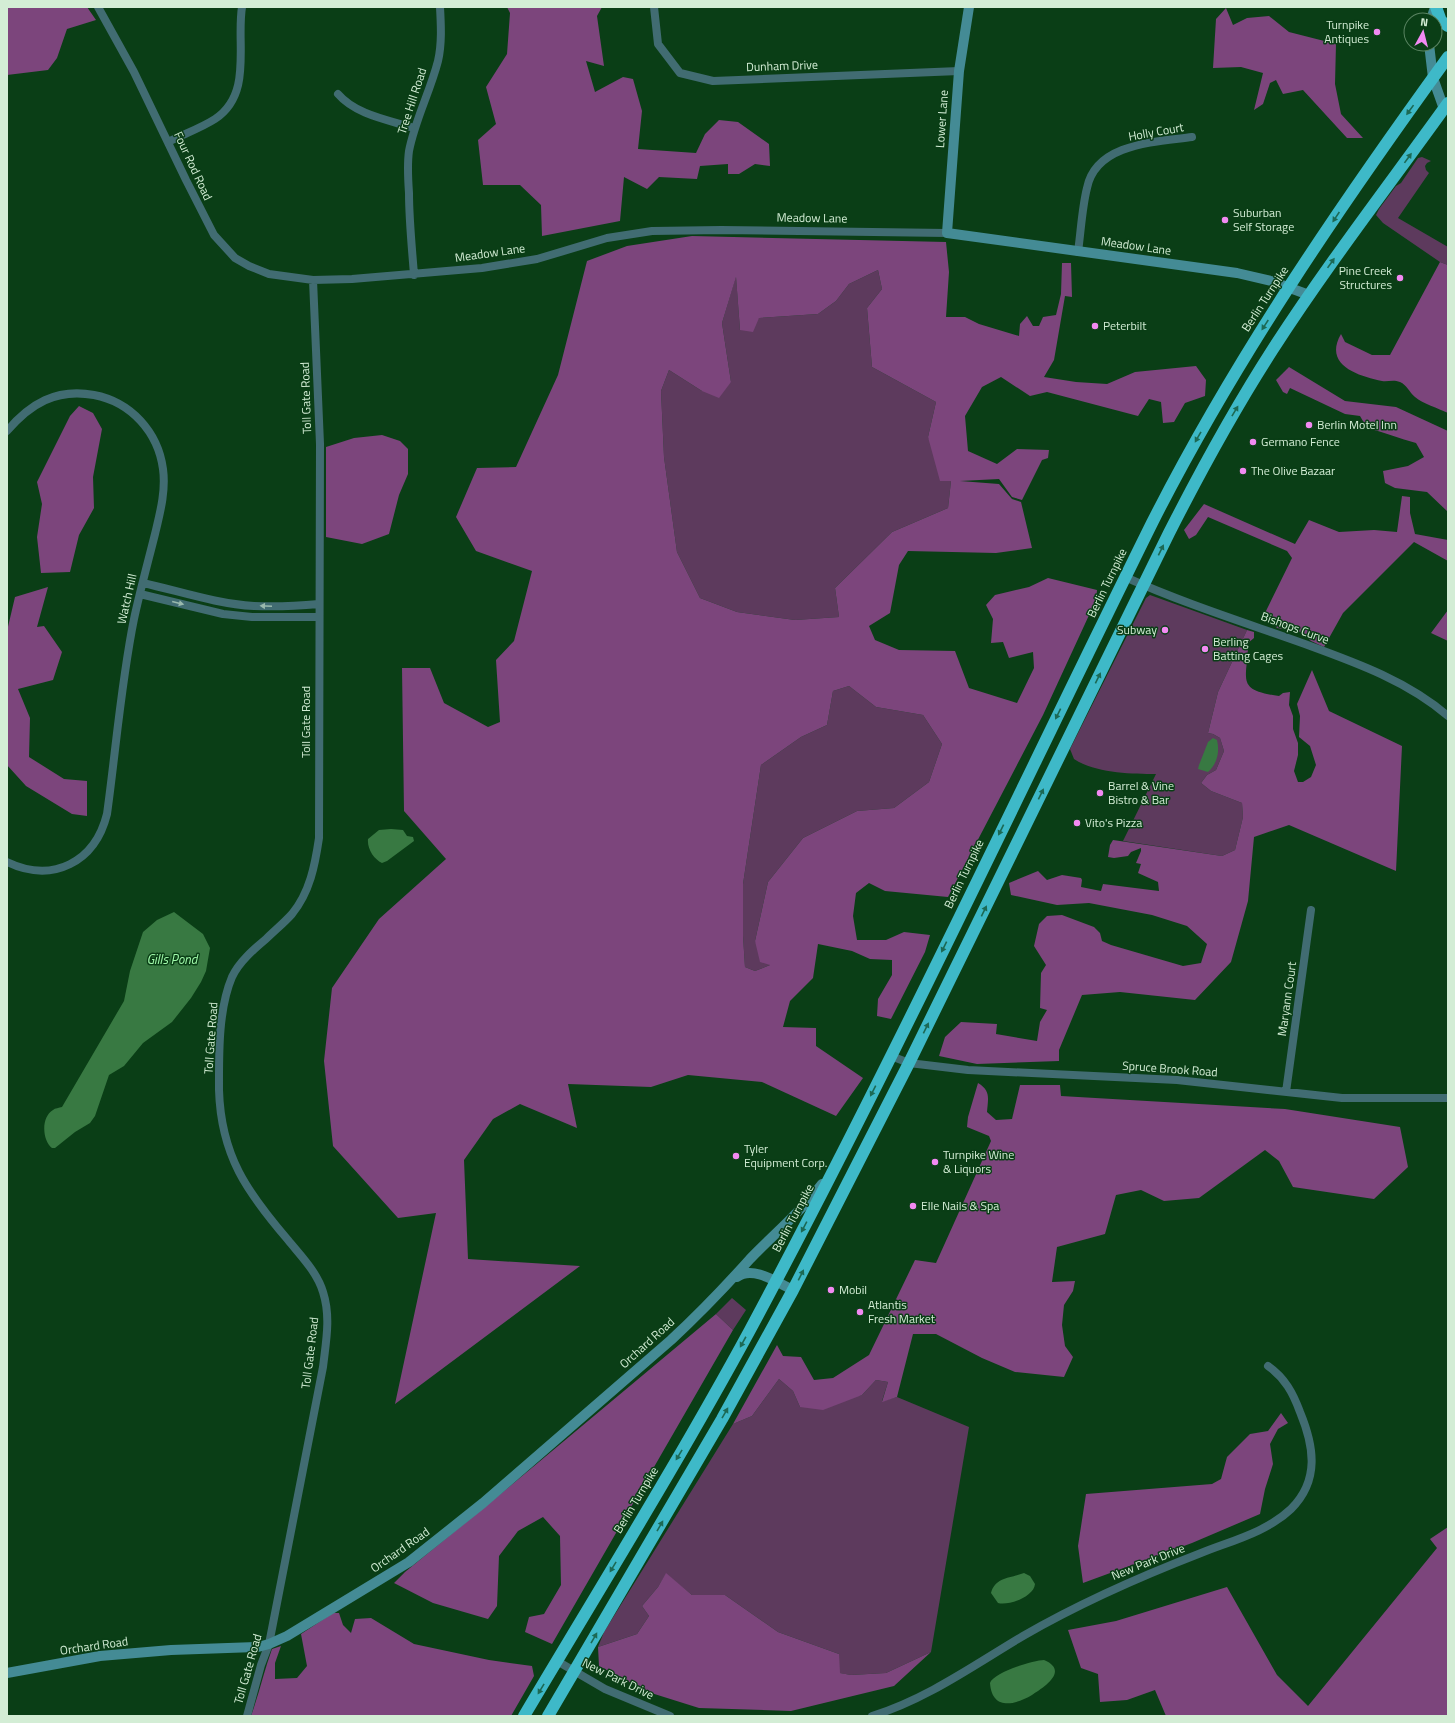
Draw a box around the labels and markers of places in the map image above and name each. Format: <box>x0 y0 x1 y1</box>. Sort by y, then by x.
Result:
place label: Turnpike Antiques <box>1324 15 1369 48</box>
marker: Turnpike Antiques <box>1372 27 1382 37</box>
place label: Suburban Self Storage <box>1233 203 1294 236</box>
marker: Suburban Self Storage <box>1220 215 1230 225</box>
place label: Pine Creek Structures <box>1339 261 1392 294</box>
marker: Pine Creek Structures <box>1395 273 1405 283</box>
place label: Peterbilt <box>1103 316 1147 335</box>
marker: Peterbilt <box>1090 321 1100 331</box>
place label: Berlin Motel Inn <box>1317 415 1397 434</box>
marker: Berlin Motel Inn <box>1304 420 1314 430</box>
place label: Germano Fence <box>1261 432 1340 451</box>
marker: Germano Fence <box>1248 437 1258 447</box>
place label: The Olive Bazaar <box>1251 461 1335 480</box>
marker: The Olive Bazaar <box>1238 466 1248 476</box>
place label: Subway <box>1117 620 1157 639</box>
marker: Subway <box>1160 625 1170 635</box>
place label: Berling Batting Cages <box>1213 632 1283 665</box>
marker: Berling Batting Cages <box>1200 644 1210 654</box>
place label: Barrel & Vine Bistro & Bar <box>1108 776 1174 809</box>
marker: Barrel & Vine Bistro & Bar <box>1095 788 1105 798</box>
place label: Vito's Pizza <box>1085 813 1142 832</box>
marker: Vito's Pizza <box>1072 818 1082 828</box>
place label: Tyler Equipment Corp. <box>744 1139 827 1172</box>
place label: Turnpike Wine & Liquors <box>943 1145 1014 1178</box>
marker: Tyler Equipment Corp. <box>731 1151 741 1161</box>
marker: Turnpike Wine & Liquors <box>930 1157 940 1167</box>
place label: Elle Nails & Spa <box>921 1196 999 1215</box>
marker: Elle Nails & Spa <box>908 1201 918 1211</box>
place label: Mobil <box>839 1280 867 1299</box>
marker: Mobil <box>826 1285 836 1295</box>
place label: Atlantis Fresh Market <box>868 1295 936 1328</box>
marker: Atlantis Fresh Market <box>855 1307 865 1317</box>

